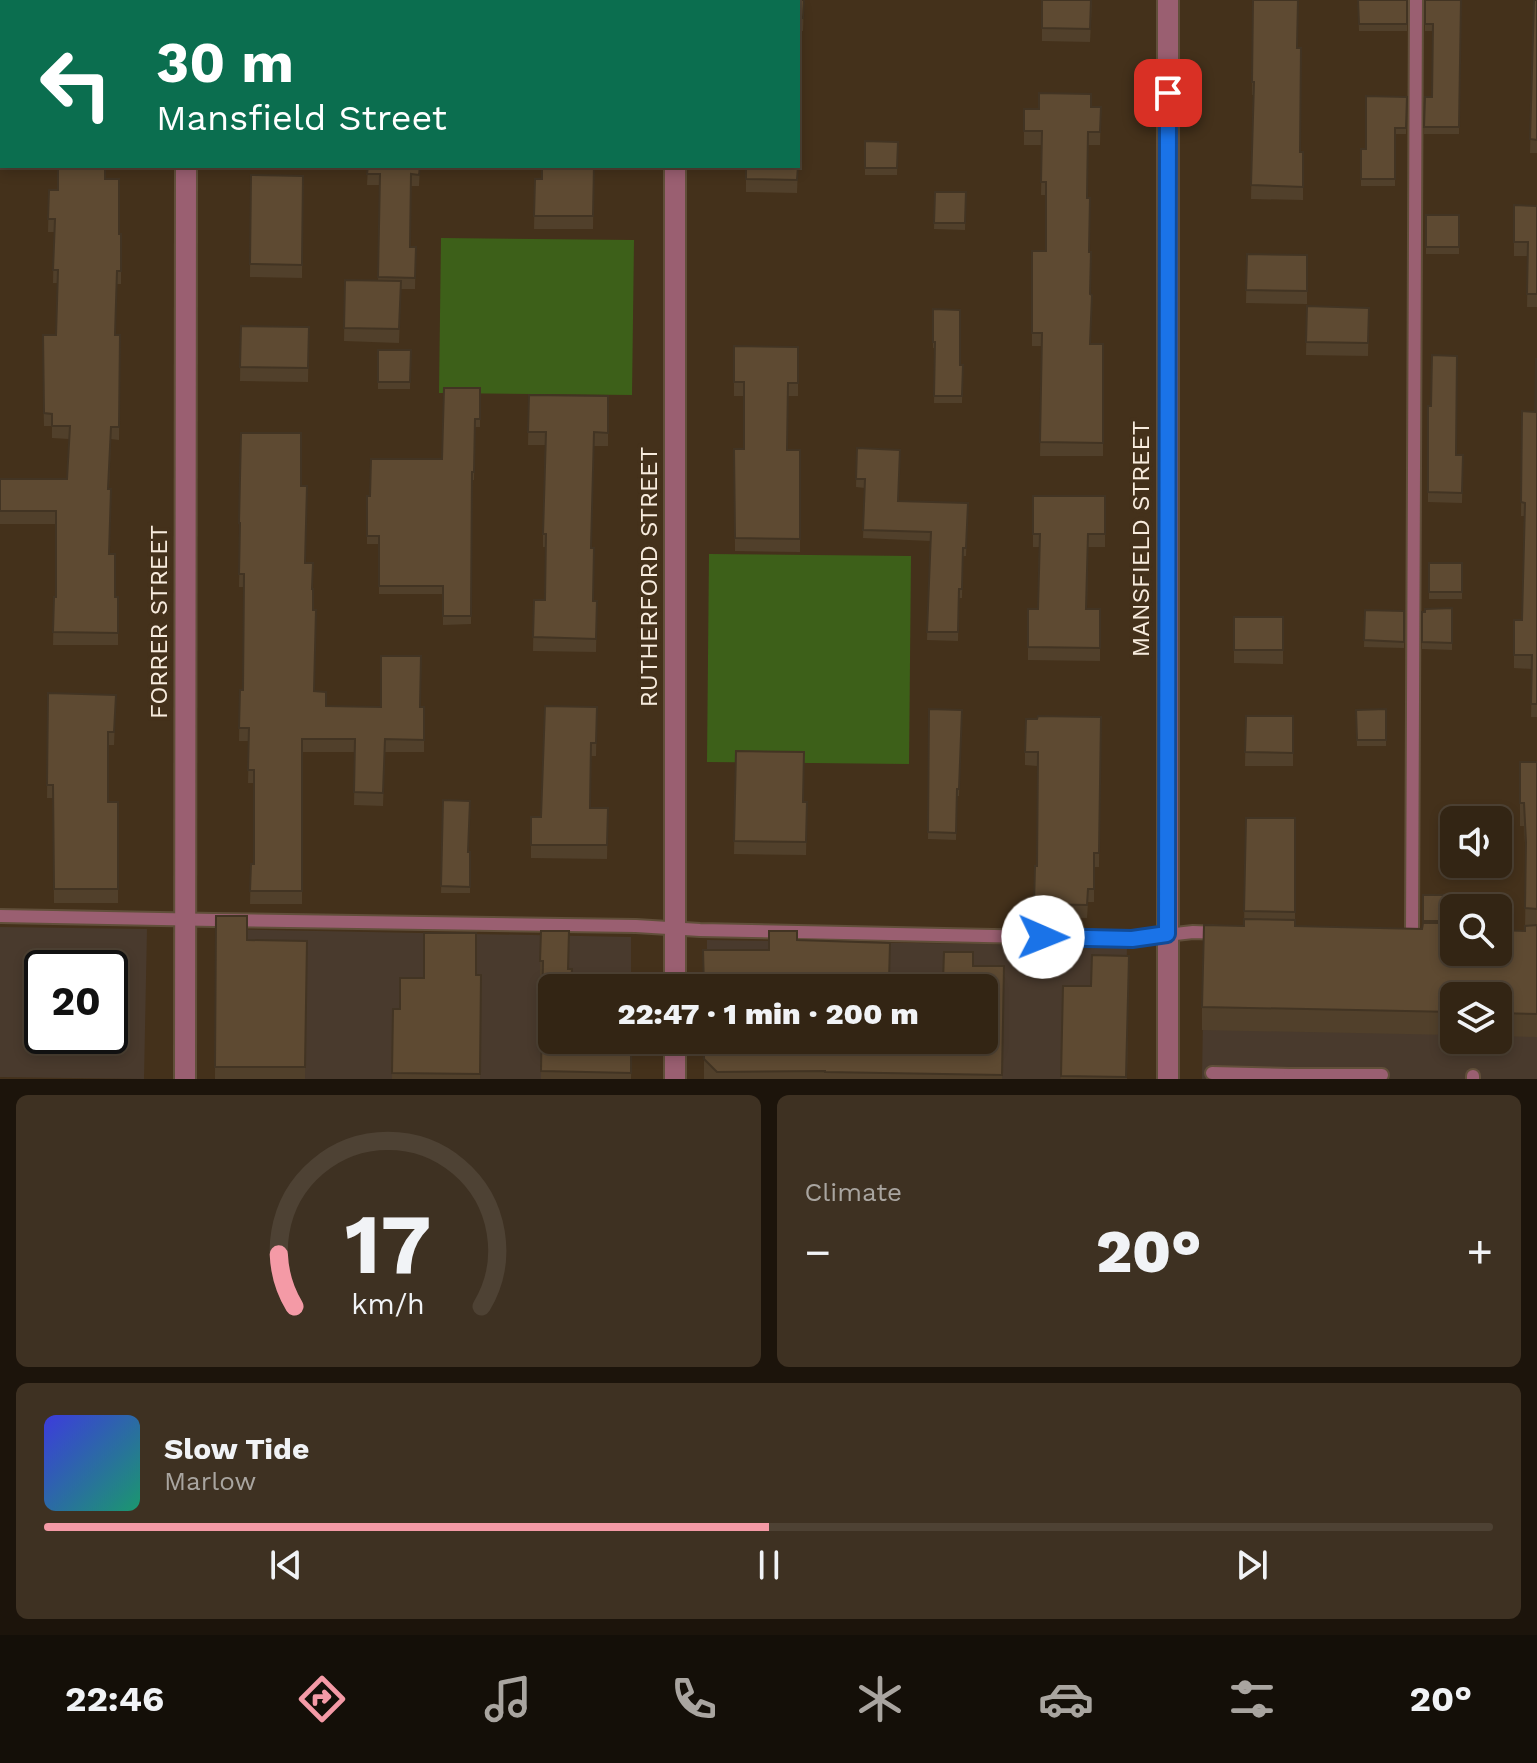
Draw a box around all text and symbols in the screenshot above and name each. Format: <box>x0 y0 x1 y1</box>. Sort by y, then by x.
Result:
text: 30 m <box>156 30 294 96</box>
icon: left <box>24 32 128 136</box>
pin <box>1134 59 1202 127</box>
icon: arrive <box>1146 71 1190 115</box>
text: Mansfield Street <box>156 97 447 139</box>
street label: MANSFIELD STREET <box>1127 421 1155 657</box>
street label: RUTHERFORD STREET <box>635 447 663 707</box>
street label: FORRER STREET <box>145 525 173 719</box>
map controls <box>1440 806 1512 1054</box>
button: sound <box>1440 806 1512 878</box>
button: search <box>1440 894 1512 966</box>
position arrow <box>1001 895 1085 979</box>
speed limit sign: 20 <box>24 950 128 1054</box>
button: layers <box>1440 982 1512 1054</box>
text: 22:47 · 1 min · 200 m <box>617 996 919 1031</box>
text: Climate <box>805 1177 902 1207</box>
text: 17 <box>345 1196 431 1293</box>
text: 20° <box>1096 1216 1202 1287</box>
text: − <box>805 1226 831 1278</box>
text: + <box>1466 1226 1493 1278</box>
text: km/h <box>351 1287 425 1321</box>
text: Slow Tide <box>164 1431 309 1466</box>
text: Marlow <box>164 1466 256 1496</box>
icon: previous <box>264 1543 308 1587</box>
icon: pause <box>747 1543 791 1587</box>
icon: next <box>1230 1543 1274 1587</box>
icon: directions <box>294 1671 350 1727</box>
icon: music <box>480 1671 536 1727</box>
icon: phone <box>666 1671 722 1727</box>
icon: climate <box>852 1671 908 1727</box>
icon: car <box>1038 1671 1094 1727</box>
icon: filters <box>1224 1671 1280 1727</box>
text: 22:46 <box>65 1678 164 1720</box>
text: 20° <box>1410 1678 1472 1720</box>

